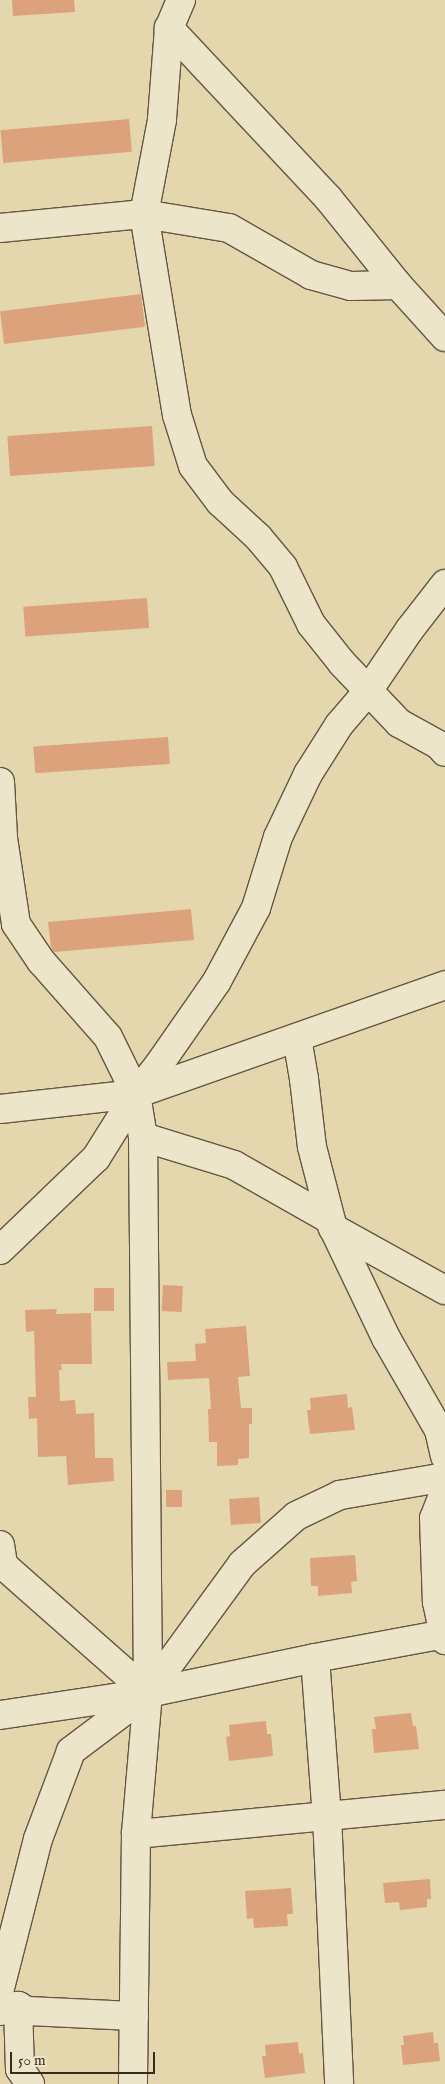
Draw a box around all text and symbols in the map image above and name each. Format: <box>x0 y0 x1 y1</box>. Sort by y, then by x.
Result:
scale bar <box>12 2042 158 2074</box>
text: 50 m <box>18 2051 46 2070</box>

